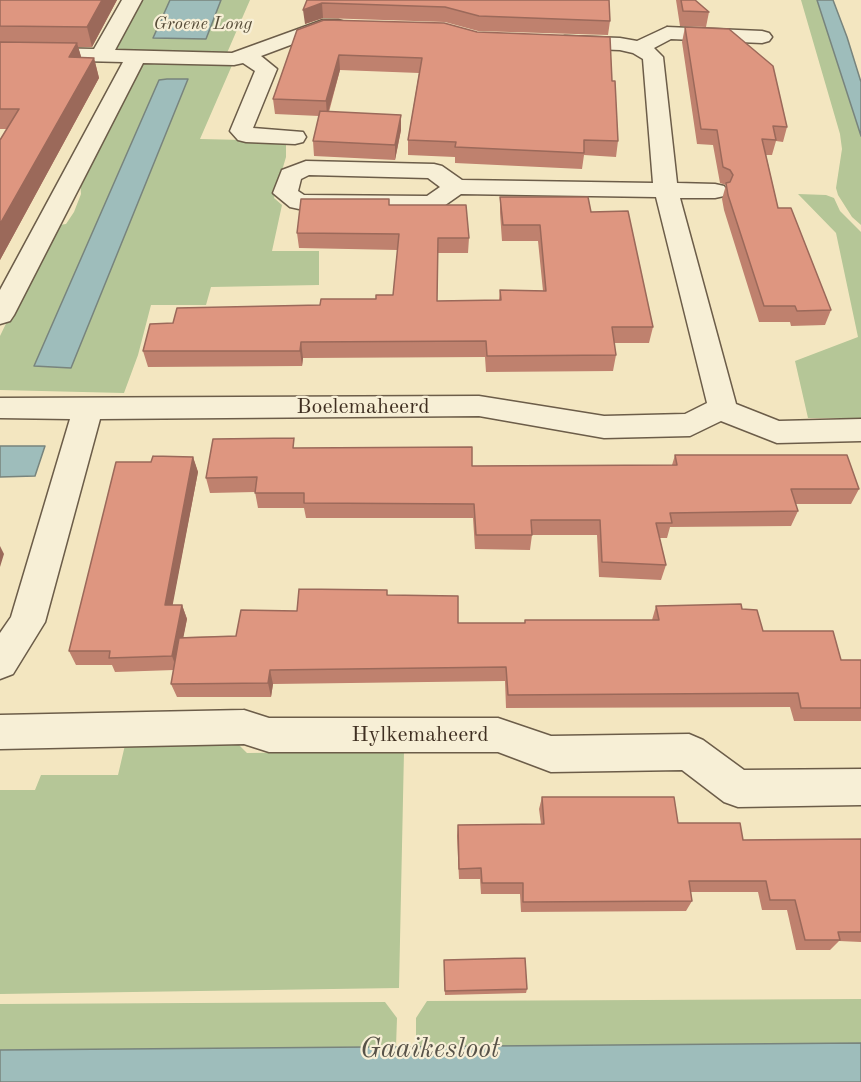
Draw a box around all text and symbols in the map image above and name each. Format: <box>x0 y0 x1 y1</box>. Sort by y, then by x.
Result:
park label: Groene Long <box>154 13 252 35</box>
street label: Boelemaheerd <box>296 394 430 420</box>
street label: Hylkemaheerd <box>351 722 489 748</box>
water label: Gaaikesloot <box>360 1033 500 1067</box>

